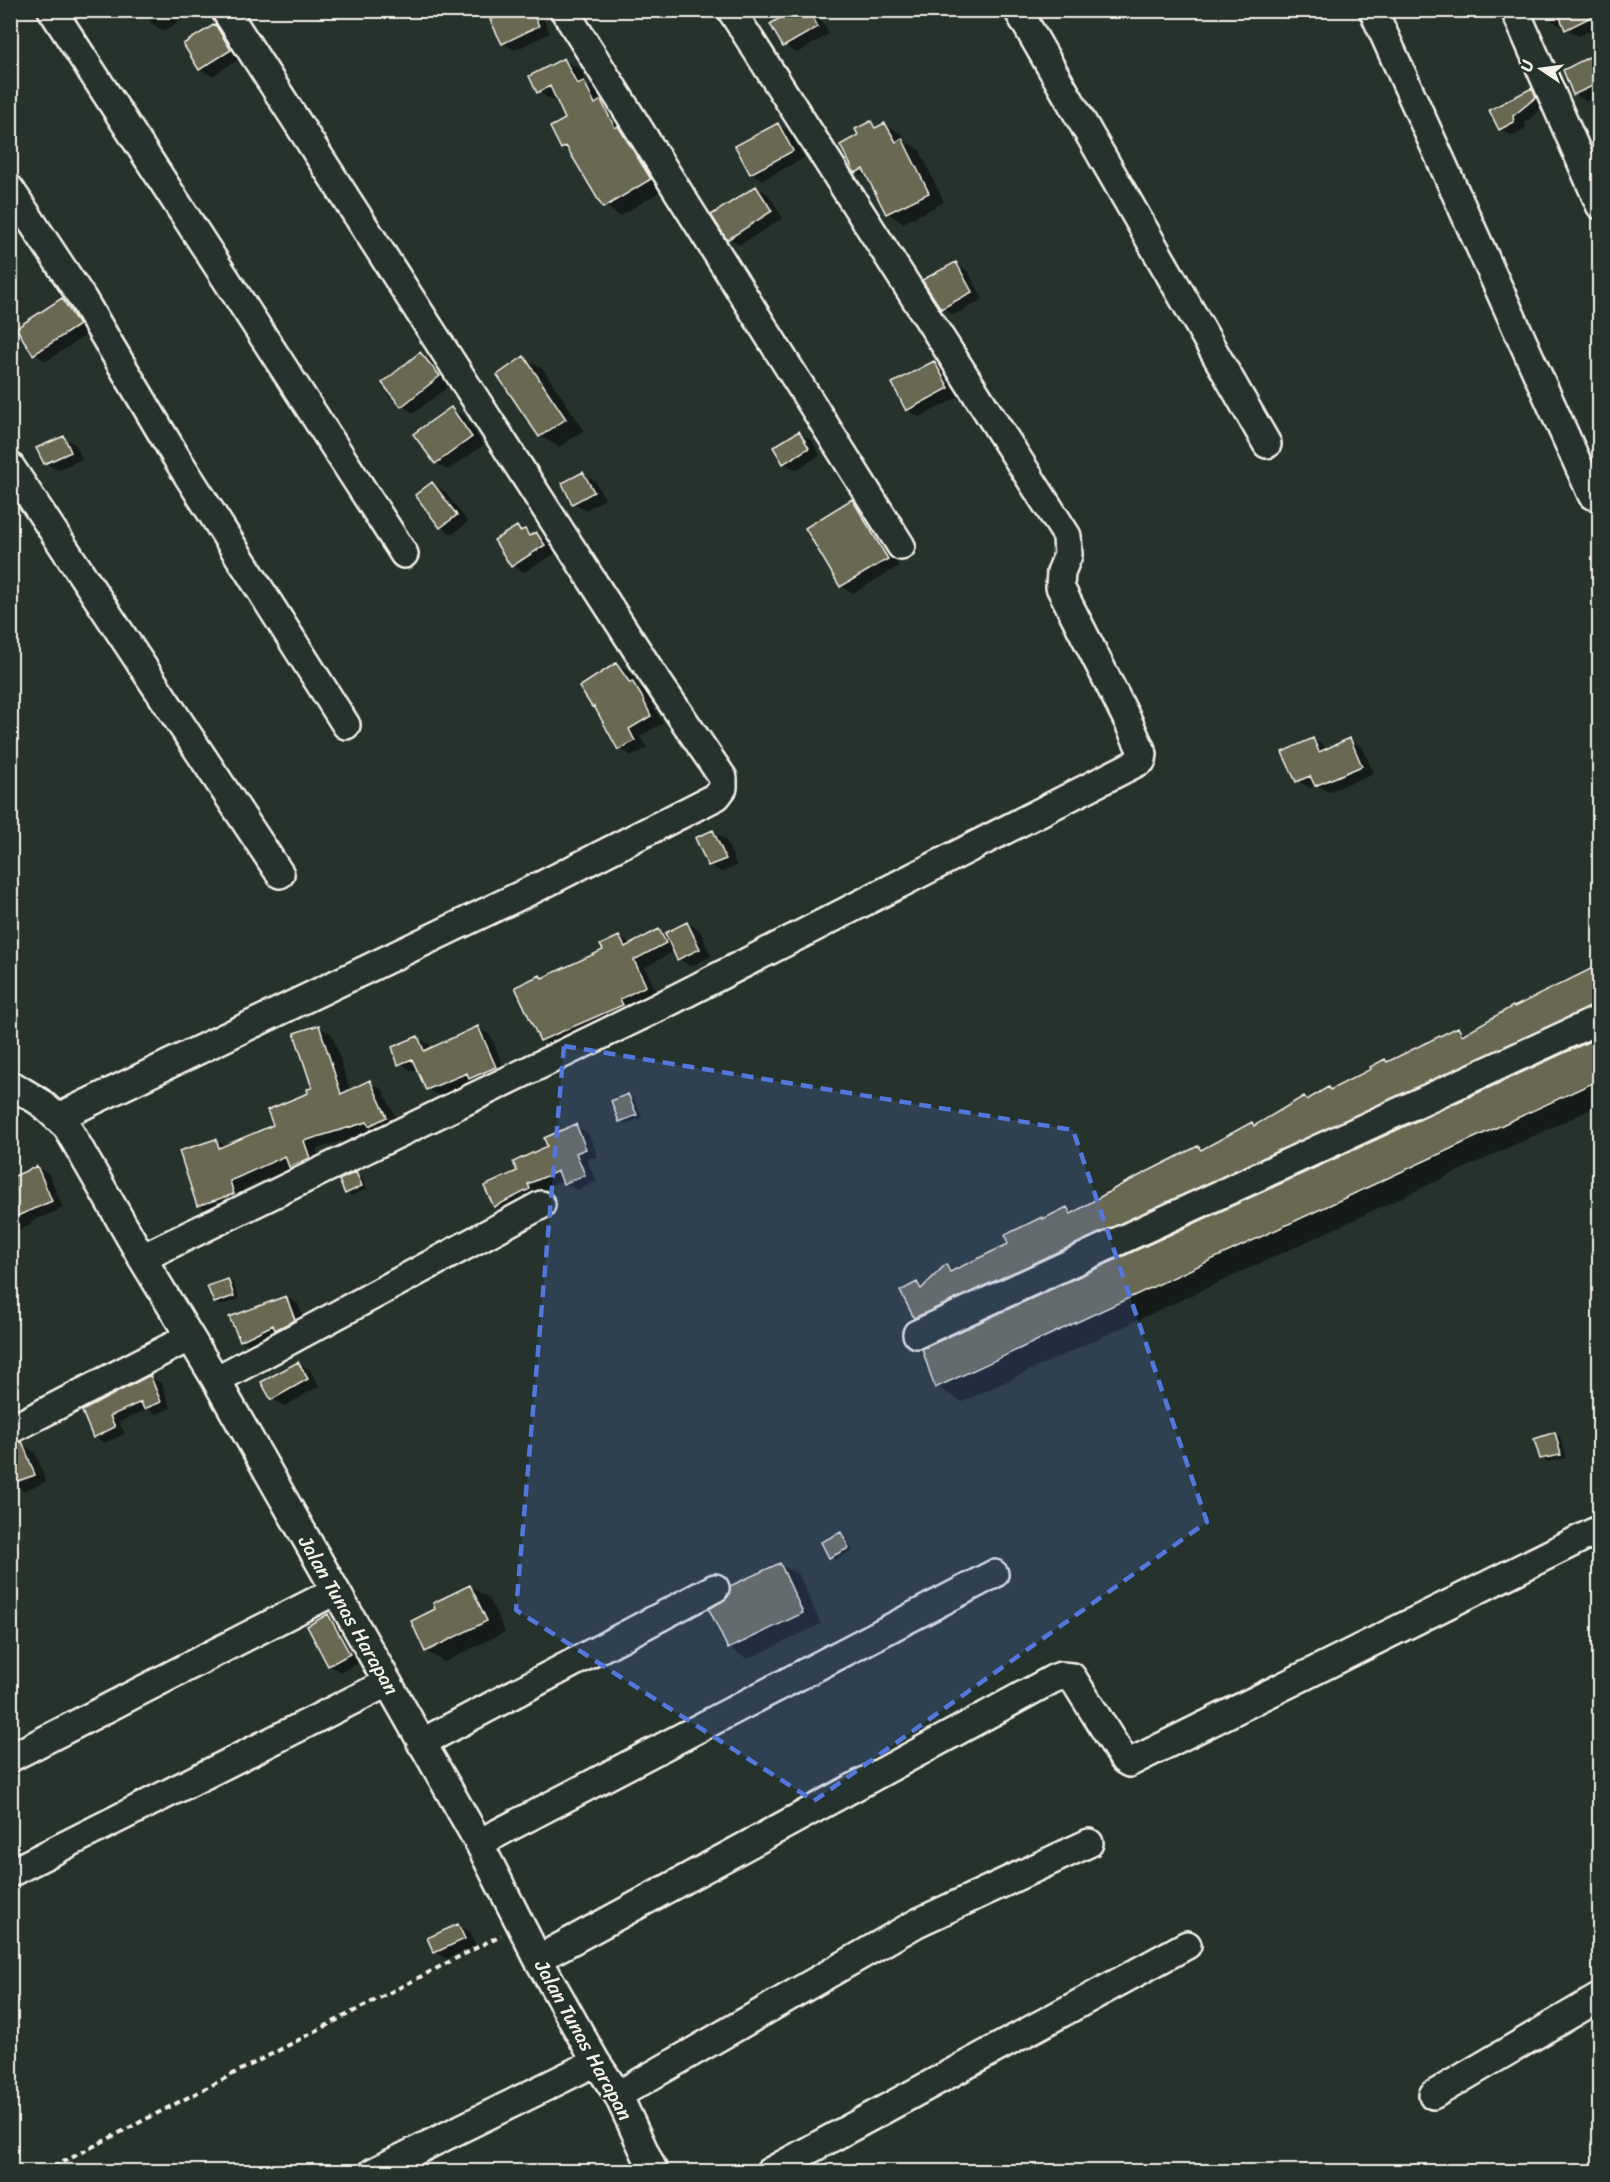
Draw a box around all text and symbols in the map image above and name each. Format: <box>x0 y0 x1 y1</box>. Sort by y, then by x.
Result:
north arrow <box>1511 39 1571 99</box>
text: U <box>1512 56 1543 74</box>
street label: Jalan Tunas Harapan <box>288 1528 409 1702</box>
street label: Jalan Tunas Harapan <box>524 1952 643 2128</box>

